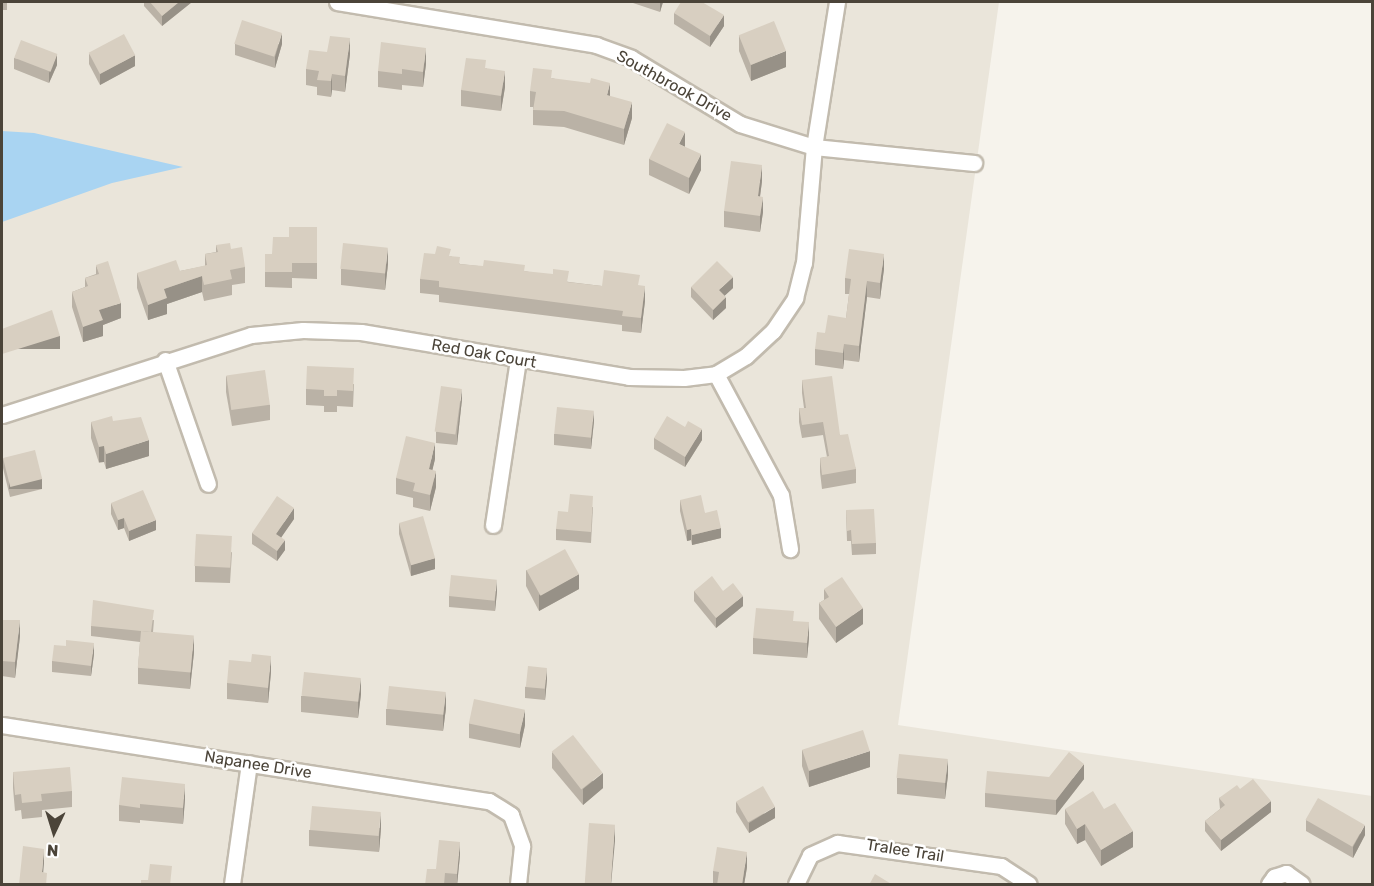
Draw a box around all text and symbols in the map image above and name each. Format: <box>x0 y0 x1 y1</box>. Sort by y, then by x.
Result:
street label: Southbrook Drive <box>613 46 735 126</box>
street label: Red Oak Court <box>430 335 538 373</box>
street label: Napanee Drive <box>203 747 313 783</box>
north arrow <box>24 802 84 862</box>
street label: Tralee Trail <box>864 835 946 867</box>
text: N <box>46 841 59 860</box>

